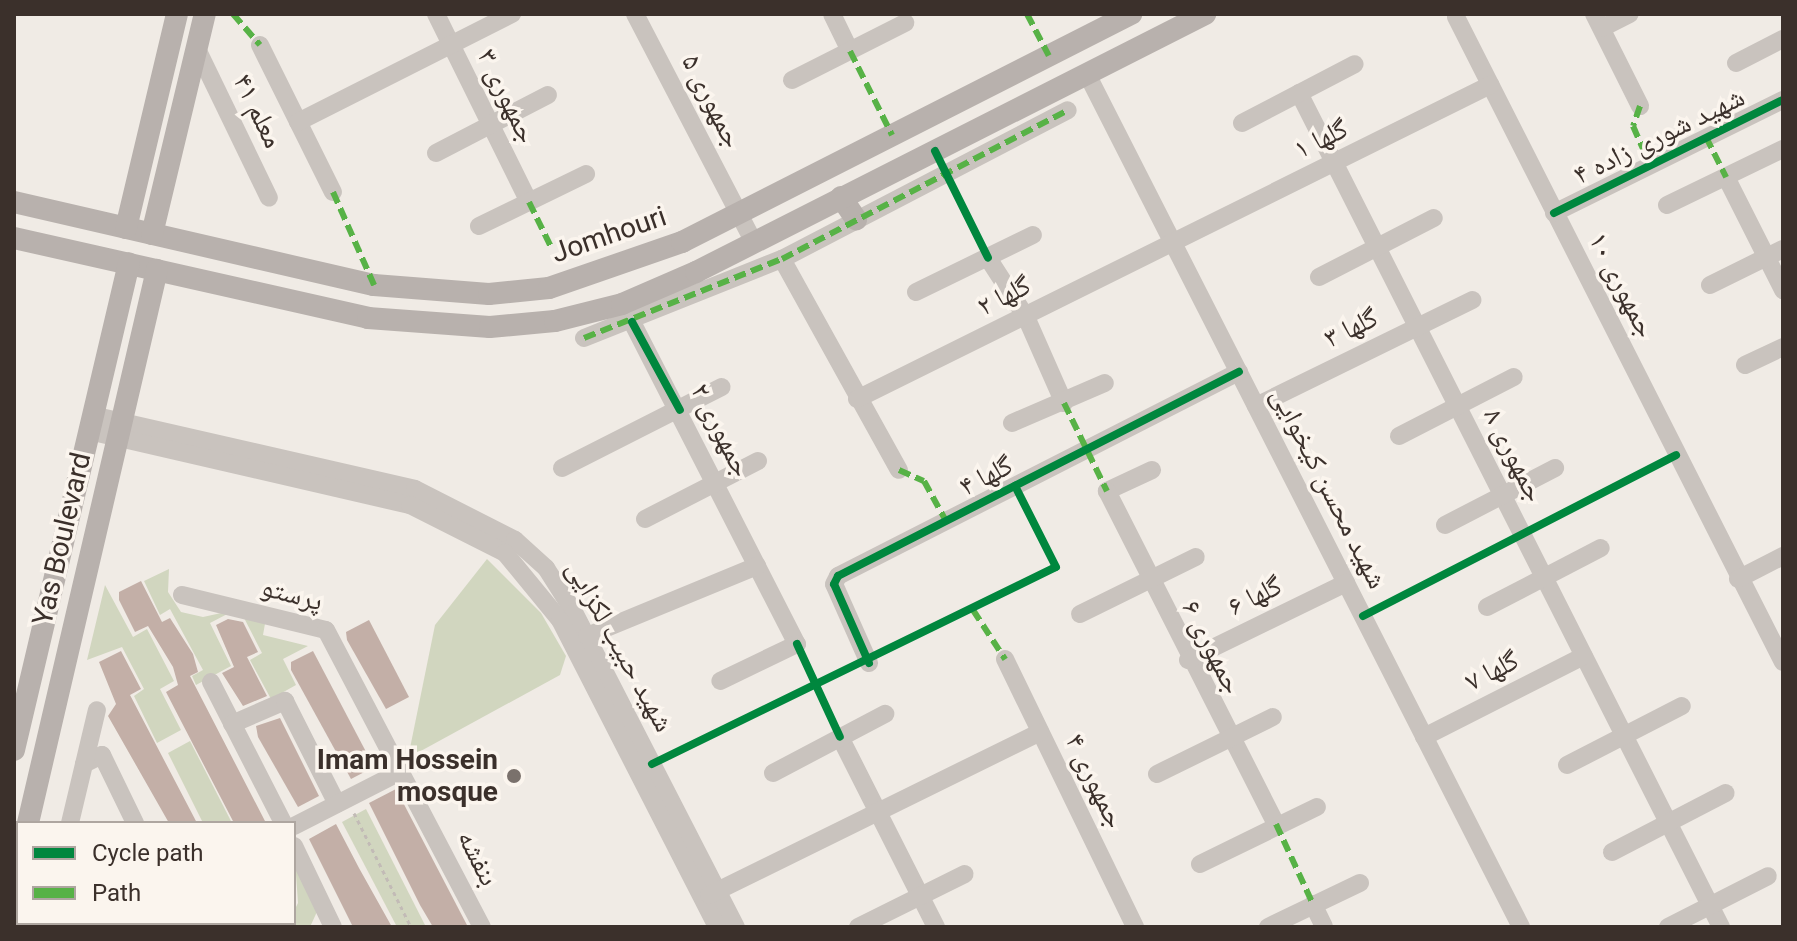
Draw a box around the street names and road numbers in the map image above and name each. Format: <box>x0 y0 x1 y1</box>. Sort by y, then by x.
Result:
street label: جمهوری ۳ <box>470 43 544 149</box>
street label: جمهوری ۵ <box>674 48 750 154</box>
street label: معلم ۴۱ <box>226 69 290 153</box>
street label: شهید شوری زاده ۴ <box>1568 80 1750 192</box>
street label: گلها ۱ <box>1289 112 1353 166</box>
street label: Jomhouri <box>547 200 671 270</box>
street label: جمهوری ۱۰ <box>1581 227 1663 343</box>
street label: گلها ۲ <box>972 268 1036 324</box>
street label: گلها ۳ <box>1319 301 1383 355</box>
street label: جمهوری ۲ <box>683 377 759 483</box>
street label: شهید محسن کیخوایی <box>1264 382 1394 594</box>
street label: جمهوری ۸ <box>1476 402 1552 508</box>
street label: گلها ۴ <box>954 448 1018 504</box>
street label: Yas Boulevard <box>26 449 98 629</box>
street label: شهید حبیب لکزایی <box>559 554 681 738</box>
street label: گلها ۶ <box>1223 569 1287 623</box>
street label: پرستو <box>257 570 327 618</box>
street label: جمهوری ۶ <box>1174 594 1250 700</box>
street label: گلها ۷ <box>1460 643 1524 699</box>
street label: جمهوری ۴ <box>1058 728 1132 834</box>
street label: بنفشه <box>450 825 506 891</box>

